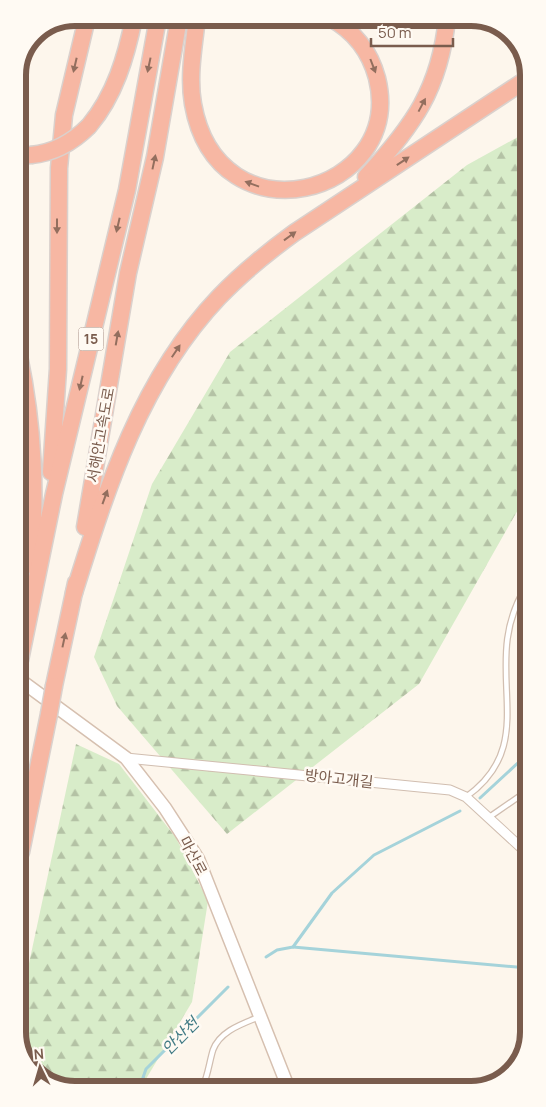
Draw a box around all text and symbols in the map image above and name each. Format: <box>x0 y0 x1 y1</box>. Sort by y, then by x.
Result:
scale bar <box>371 15 454 47</box>
text: 50 m <box>378 22 412 43</box>
one-way arrow <box>71 57 79 72</box>
one-way arrow <box>145 58 153 73</box>
one-way arrow <box>369 59 377 74</box>
one-way arrow <box>418 98 426 113</box>
one-way arrow <box>150 154 158 169</box>
one-way arrow <box>396 156 410 165</box>
one-way arrow <box>244 180 259 187</box>
one-way arrow <box>53 218 61 234</box>
one-way arrow <box>114 218 122 233</box>
one-way arrow <box>283 231 296 241</box>
road number: 15 <box>78 328 104 350</box>
one-way arrow <box>114 330 122 346</box>
one-way arrow <box>171 345 181 358</box>
one-way arrow <box>77 376 85 391</box>
street label: 서해안고속도로 <box>82 386 119 484</box>
one-way arrow <box>102 489 109 504</box>
one-way arrow <box>60 632 68 647</box>
street label: 방아고개길 <box>304 764 374 793</box>
street label: 마산로 <box>174 833 212 879</box>
water label: 안산천 <box>157 1011 205 1059</box>
north arrow <box>15 1042 65 1092</box>
text: N <box>33 1044 45 1063</box>

